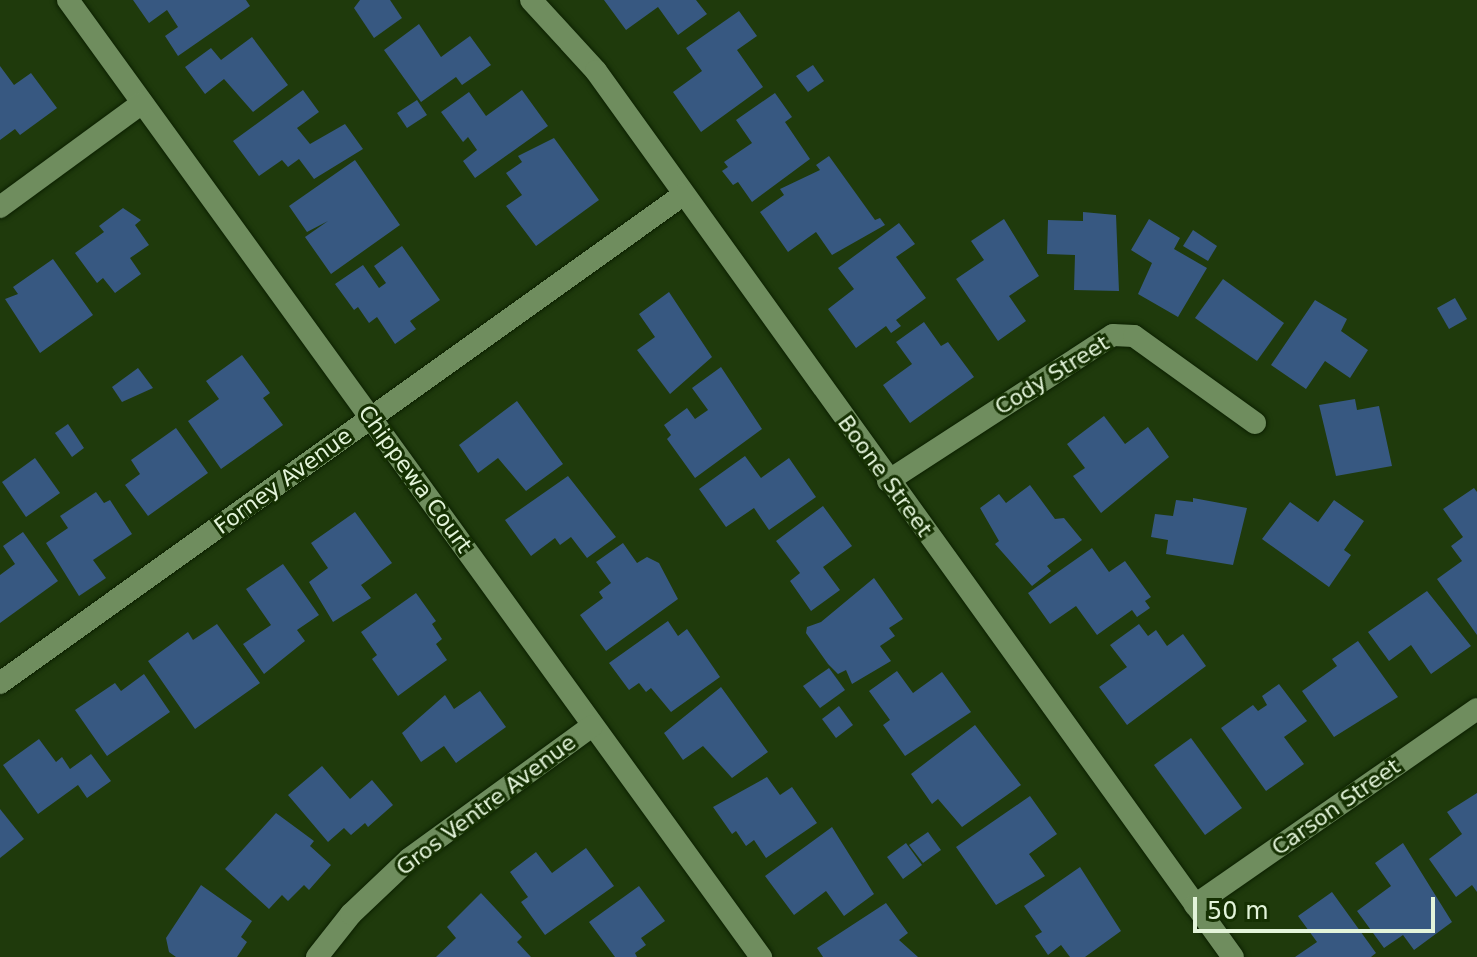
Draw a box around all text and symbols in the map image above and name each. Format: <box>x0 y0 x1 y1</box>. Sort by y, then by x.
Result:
street label: Cody Street <box>990 329 1114 421</box>
street label: Chippewa Court <box>353 400 477 558</box>
street label: Boone Street <box>832 410 938 542</box>
street label: Forney Avenue <box>209 422 357 540</box>
street label: Gros Ventre Avenue <box>391 729 581 881</box>
street label: Carson Street <box>1267 753 1405 861</box>
scale bar <box>1197 881 1439 931</box>
text: 50 m <box>1207 897 1269 925</box>

